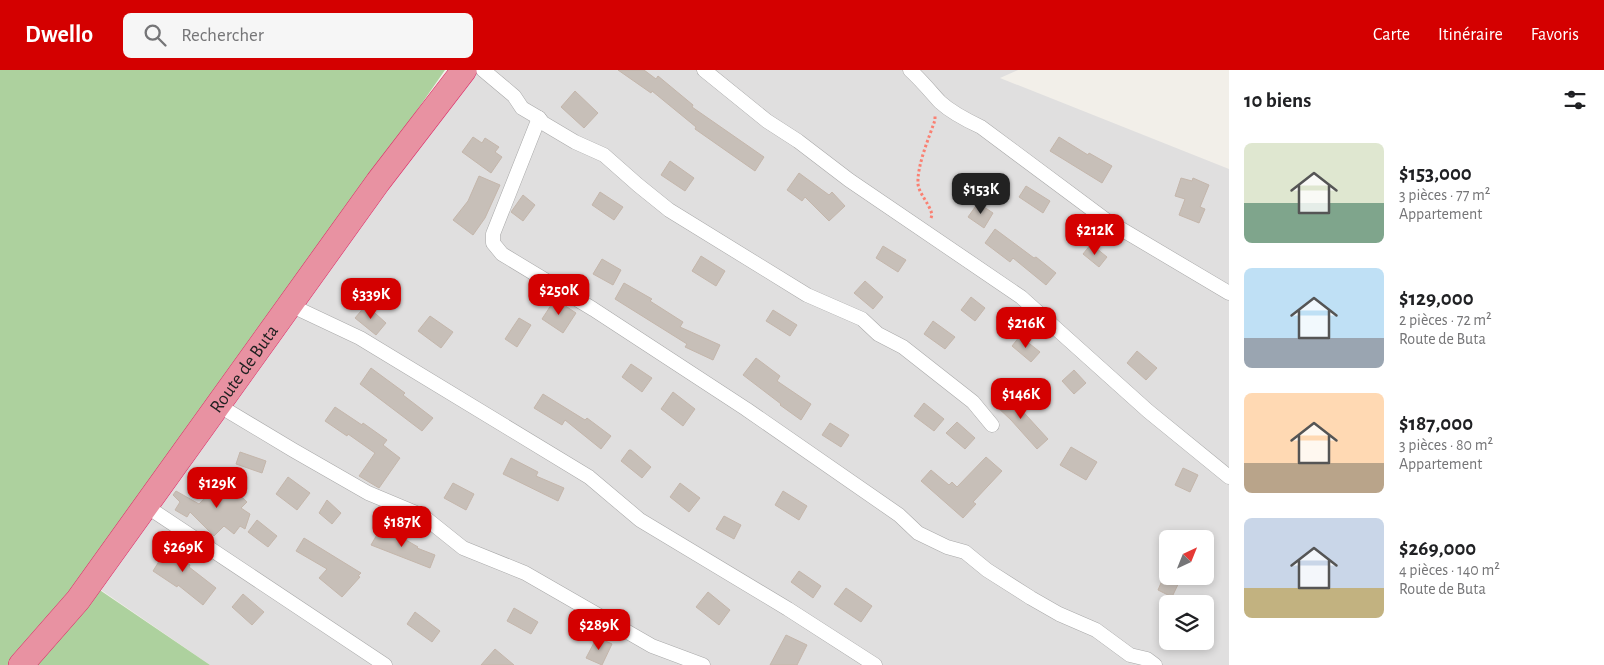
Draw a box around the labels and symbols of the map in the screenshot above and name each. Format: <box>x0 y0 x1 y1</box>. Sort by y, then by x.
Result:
pin: $153K <box>946 172 1016 215</box>
pin: $212K <box>1060 214 1130 256</box>
pin: $250K <box>524 274 594 316</box>
pin: $339K <box>336 278 406 320</box>
pin: $216K <box>991 306 1061 349</box>
street label: Route de Buta <box>206 321 282 416</box>
pin: $146K <box>986 378 1056 420</box>
pin: $129K <box>182 466 252 509</box>
pin: $187K <box>367 506 437 548</box>
pin: $269K <box>148 530 218 573</box>
north arrow <box>1159 530 1214 585</box>
pin: $289K <box>564 608 634 651</box>

